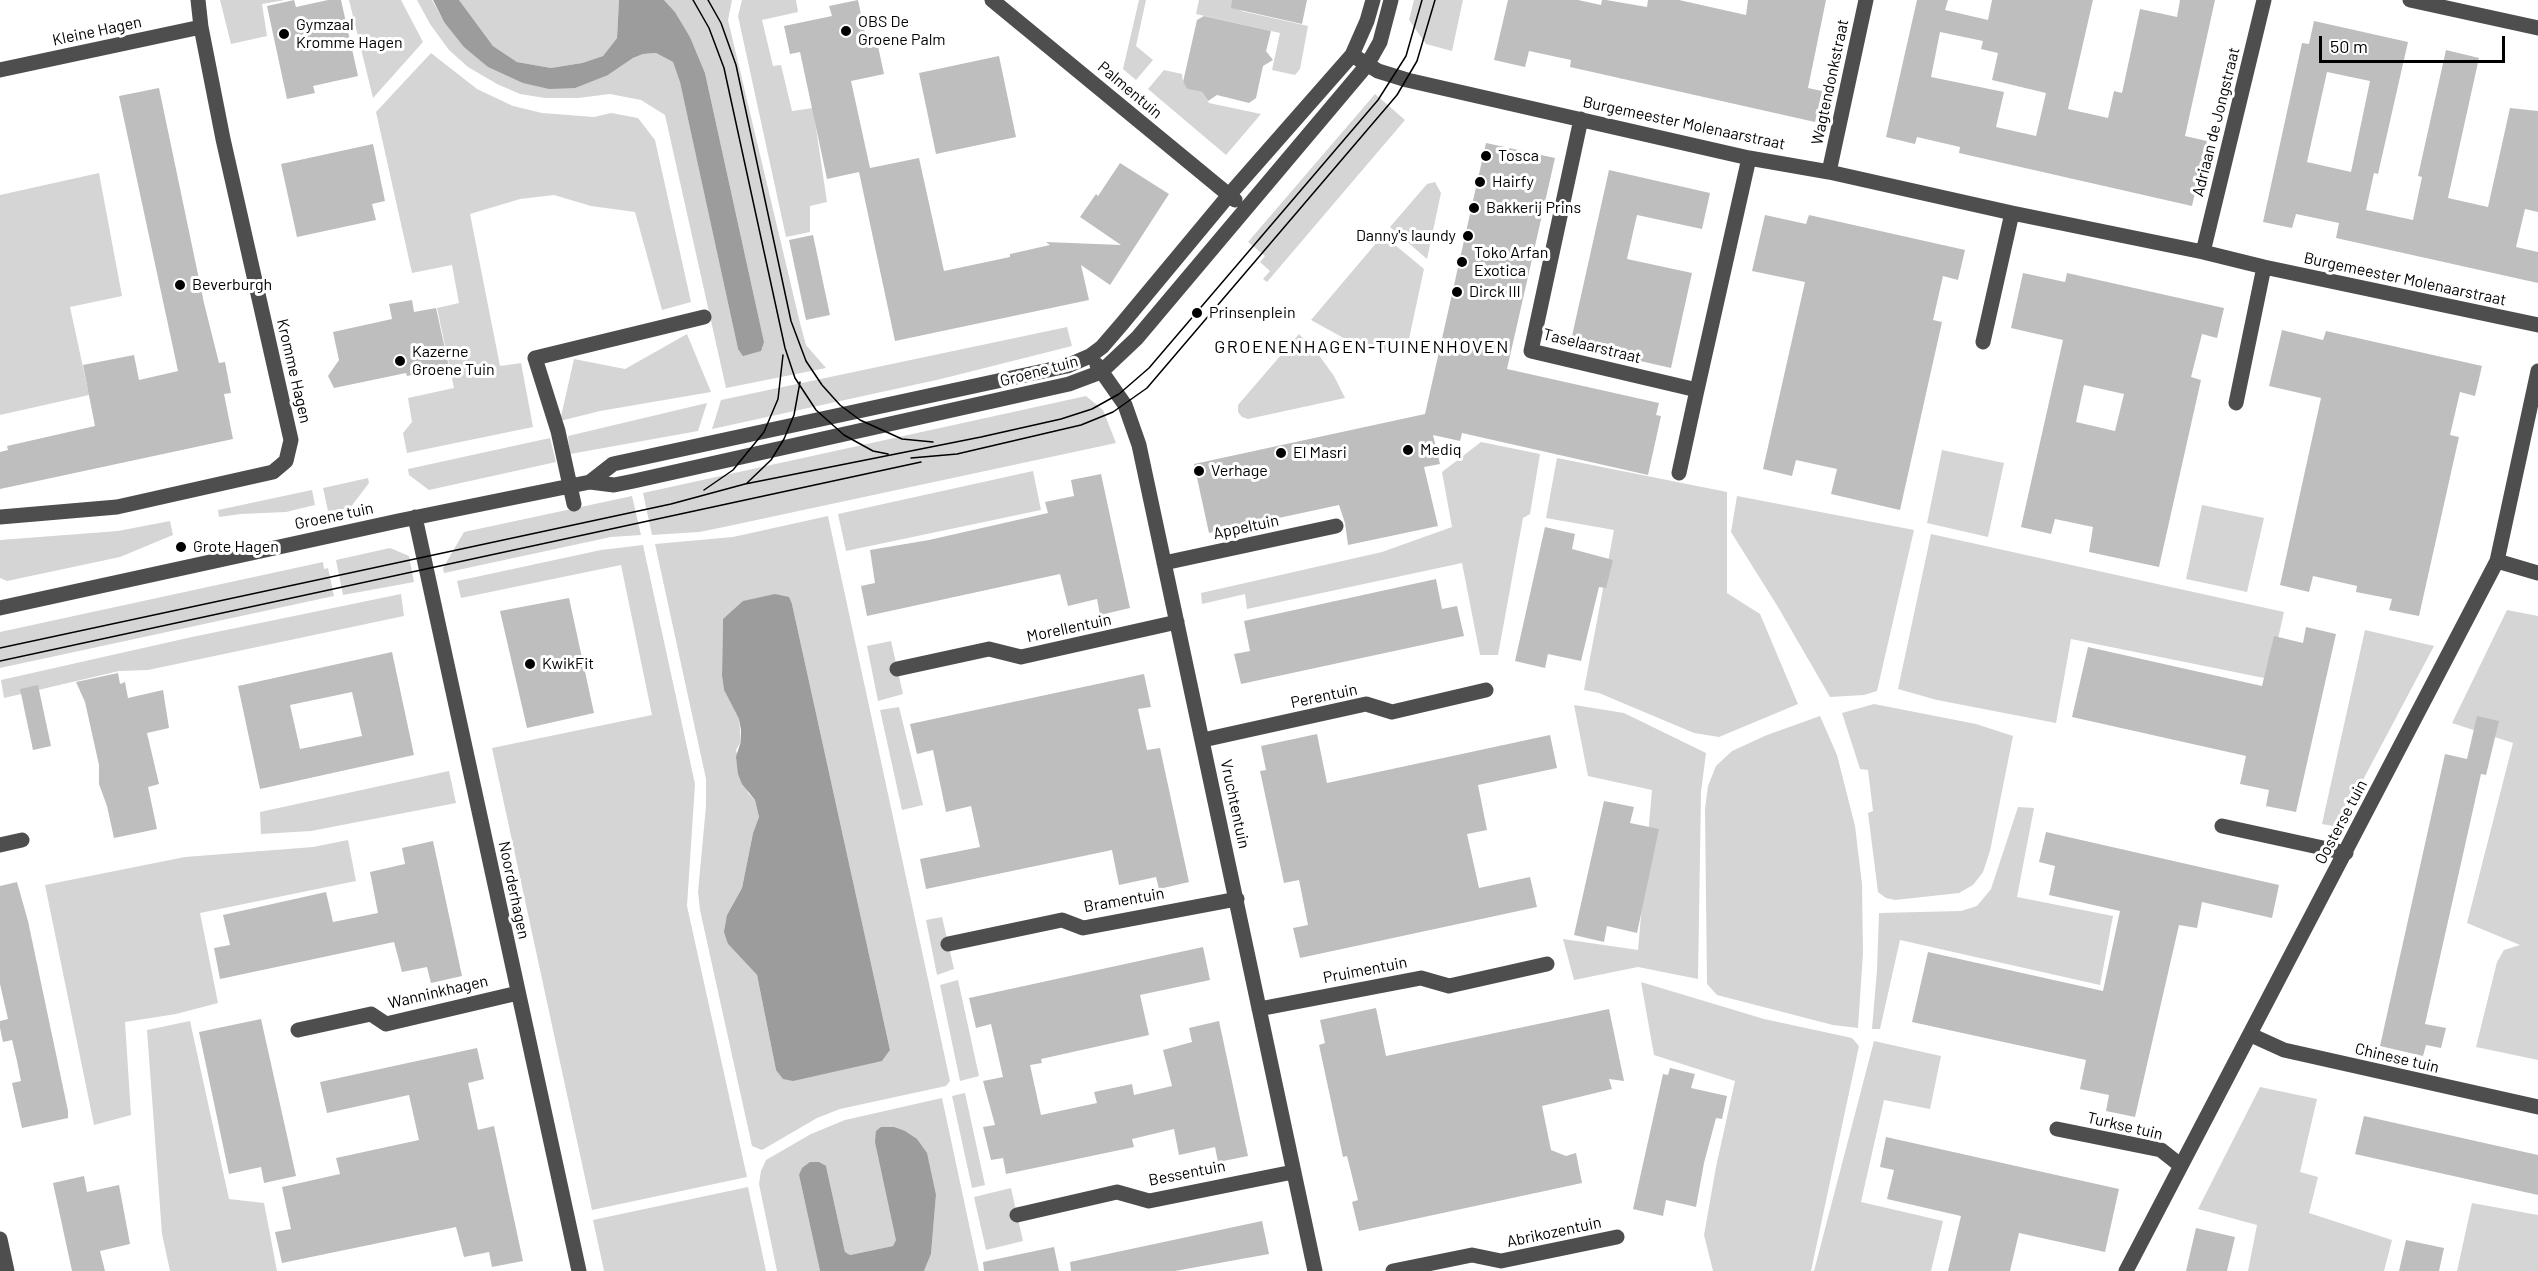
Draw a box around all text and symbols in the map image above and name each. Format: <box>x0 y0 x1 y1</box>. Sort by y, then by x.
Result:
street label: Kleine Hagen <box>51 12 143 50</box>
place label: OBS De Groene Palm <box>858 12 946 50</box>
place label: Gymzaal Kromme Hagen <box>296 15 403 53</box>
street label: Wagtendonkstraat <box>1807 17 1853 147</box>
marker: OBS De Groene Palm <box>839 24 853 38</box>
scale bar <box>2322 24 2508 62</box>
marker: Gymzaal Kromme Hagen <box>277 27 291 41</box>
text: 50 m <box>2330 35 2368 57</box>
street label: Adriaan de Jongstraat <box>2188 45 2244 199</box>
street label: Palmentuin <box>1094 57 1166 123</box>
street label: Burgemeester Molenaarstraat <box>1581 92 1787 154</box>
place label: Tosca <box>1498 146 1539 166</box>
marker: Tosca <box>1479 149 1493 163</box>
place label: Hairfy <box>1492 172 1534 192</box>
marker: Hairfy <box>1473 175 1487 189</box>
place label: Bakkerij Prins <box>1486 198 1581 218</box>
marker: Bakkerij Prins <box>1467 201 1481 215</box>
place label: Danny's laundy <box>1356 226 1456 246</box>
marker: Danny's laundy <box>1461 229 1475 243</box>
place label: Toko Arfan Exotica <box>1474 243 1548 281</box>
street label: Burgemeester Molenaarstraat <box>2302 248 2508 310</box>
marker: Toko Arfan Exotica <box>1455 255 1469 269</box>
place label: Beverburgh <box>192 275 272 295</box>
marker: Beverburgh <box>173 278 187 292</box>
place label: Dirck III <box>1469 282 1521 302</box>
marker: Dirck III <box>1450 285 1464 299</box>
place label: Prinsenplein <box>1209 303 1296 323</box>
marker: Prinsenplein <box>1190 306 1204 320</box>
street label: Kromme Hagen <box>273 317 315 425</box>
street label: Taselaarstraat <box>1541 325 1643 367</box>
district label: GROENENHAGEN-TUINENHOVEN <box>1214 336 1510 358</box>
place label: Kazerne Groene Tuin <box>412 342 495 380</box>
street label: Groene tuin <box>998 351 1080 391</box>
marker: Kazerne Groene Tuin <box>393 354 407 368</box>
place label: Mediq <box>1420 440 1462 460</box>
place label: El Masri <box>1293 443 1347 463</box>
marker: Mediq <box>1401 443 1415 457</box>
marker: El Masri <box>1274 446 1288 460</box>
place label: Verhage <box>1211 461 1268 481</box>
marker: Verhage <box>1192 464 1206 478</box>
street label: Groene tuin <box>293 498 375 534</box>
street label: Appeltuin <box>1211 511 1281 543</box>
place label: Grote Hagen <box>193 537 279 557</box>
marker: Grote Hagen <box>174 540 188 554</box>
street label: Morellentuin <box>1025 610 1113 646</box>
place label: KwikFit <box>542 654 594 674</box>
marker: KwikFit <box>523 657 537 671</box>
street label: Perentuin <box>1289 680 1359 712</box>
street label: Vruchtentuin <box>1216 758 1254 850</box>
street label: Oosterse tuin <box>2311 777 2371 867</box>
street label: Noorderhagen <box>494 839 534 941</box>
street label: Bramentuin <box>1082 883 1166 917</box>
street label: Pruimentuin <box>1321 952 1409 988</box>
street label: Wanninkhagen <box>386 971 490 1013</box>
street label: Chinese tuin <box>2353 1039 2441 1077</box>
street label: Turkse tuin <box>2085 1108 2165 1144</box>
street label: Bessentuin <box>1147 1156 1227 1190</box>
street label: Abrikozentuin <box>1505 1213 1603 1251</box>

